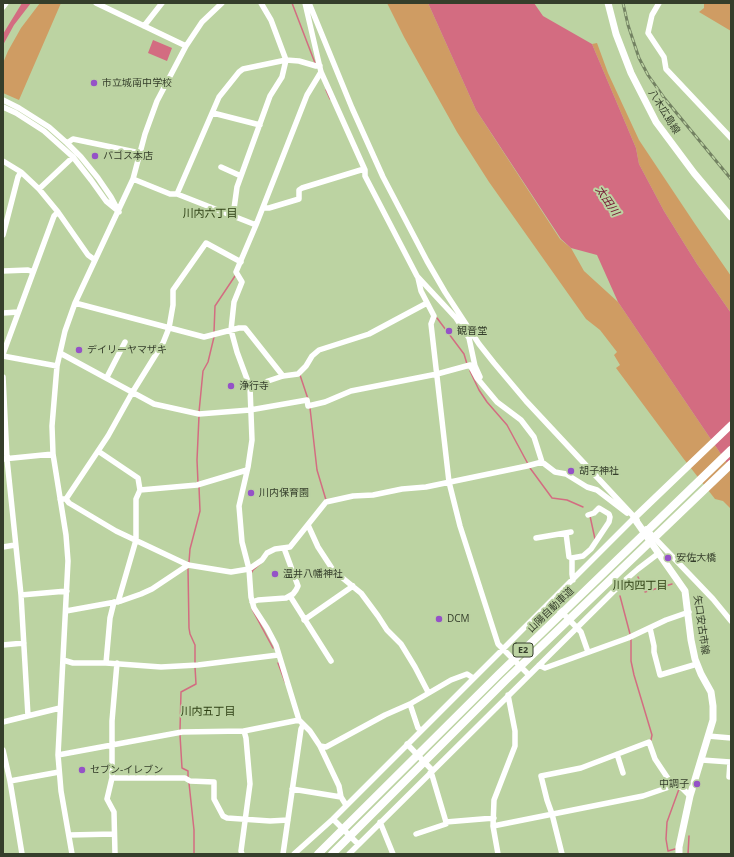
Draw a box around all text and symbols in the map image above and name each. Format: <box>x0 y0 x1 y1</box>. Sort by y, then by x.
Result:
place label: 市立城南中学校 <box>102 77 172 89</box>
marker: 市立城南中学校 <box>89 78 99 88</box>
street label: 八木広島線 <box>646 88 682 136</box>
place label: パゴス本店 <box>103 150 153 162</box>
marker: パゴス本店 <box>90 151 100 161</box>
water label: 太田川 <box>592 184 622 218</box>
district label: 川内六丁目 <box>183 207 237 221</box>
place label: 観音堂 <box>457 325 487 337</box>
marker: 観音堂 <box>444 326 454 336</box>
place label: デイリーヤマザキ <box>87 344 167 356</box>
marker: デイリーヤマザキ <box>74 345 84 355</box>
place label: 浄行寺 <box>239 380 269 392</box>
marker: 浄行寺 <box>226 381 236 391</box>
place label: 胡子神社 <box>579 465 619 477</box>
marker: 胡子神社 <box>566 466 576 476</box>
place label: 川内保育園 <box>259 487 309 499</box>
marker: 川内保育園 <box>246 488 256 498</box>
place label: 安佐大橋 <box>676 552 716 564</box>
marker: 安佐大橋 <box>663 553 673 563</box>
place label: 温井八幡神社 <box>283 568 343 580</box>
marker: 温井八幡神社 <box>270 569 280 579</box>
district label: 川内四丁目 <box>613 579 667 593</box>
street label: 山陽自動車道 <box>525 585 577 635</box>
street label: 矢口安古市線 <box>691 594 711 656</box>
place label: DCM <box>447 613 470 625</box>
marker: DCM <box>434 614 444 624</box>
road number: E2 <box>513 643 533 657</box>
district label: 川内五丁目 <box>181 705 235 719</box>
place label: セブン-イレブン <box>90 764 163 776</box>
marker: セブン-イレブン <box>77 765 87 775</box>
place label: 中調子 <box>659 778 689 790</box>
marker: 中調子 <box>692 779 702 789</box>

